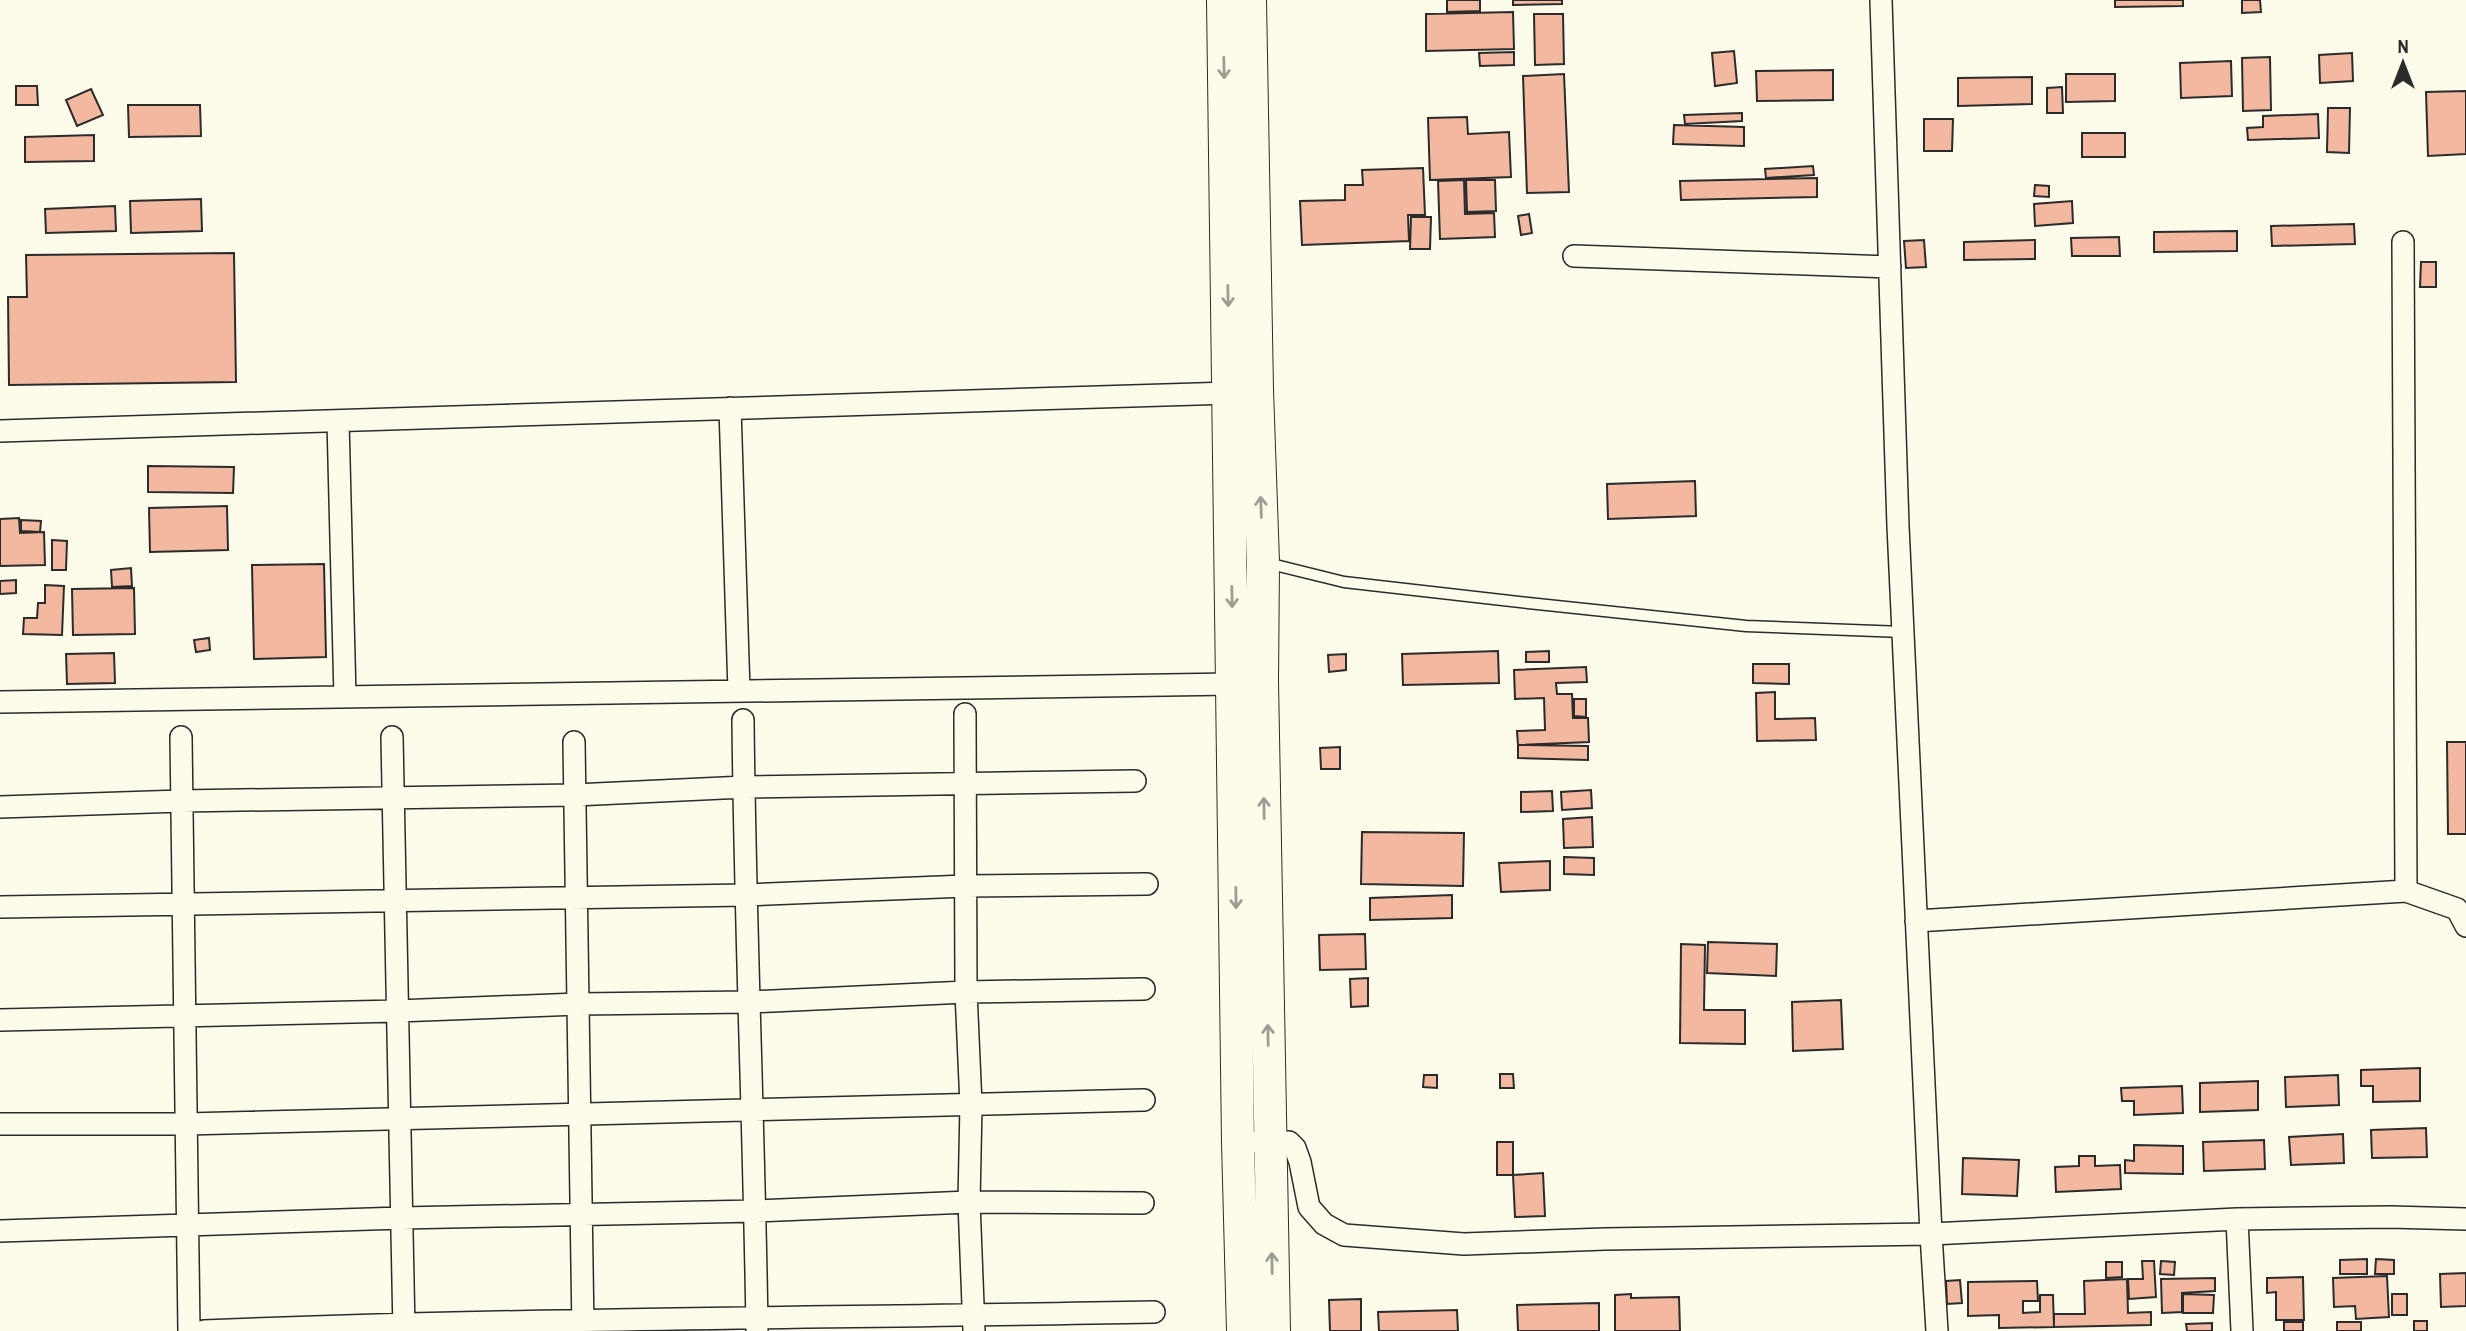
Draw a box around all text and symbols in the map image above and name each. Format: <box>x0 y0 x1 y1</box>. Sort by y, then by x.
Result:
north arrow <box>2368 28 2438 98</box>
text: N <box>2397 33 2409 59</box>
one-way arrow <box>1218 56 1231 79</box>
one-way arrow <box>1222 284 1235 307</box>
one-way arrow <box>1254 496 1267 519</box>
one-way arrow <box>1225 585 1239 608</box>
one-way arrow <box>1257 797 1271 820</box>
one-way arrow <box>1229 886 1242 909</box>
one-way arrow <box>1261 1024 1274 1047</box>
one-way arrow <box>1265 1252 1279 1275</box>

